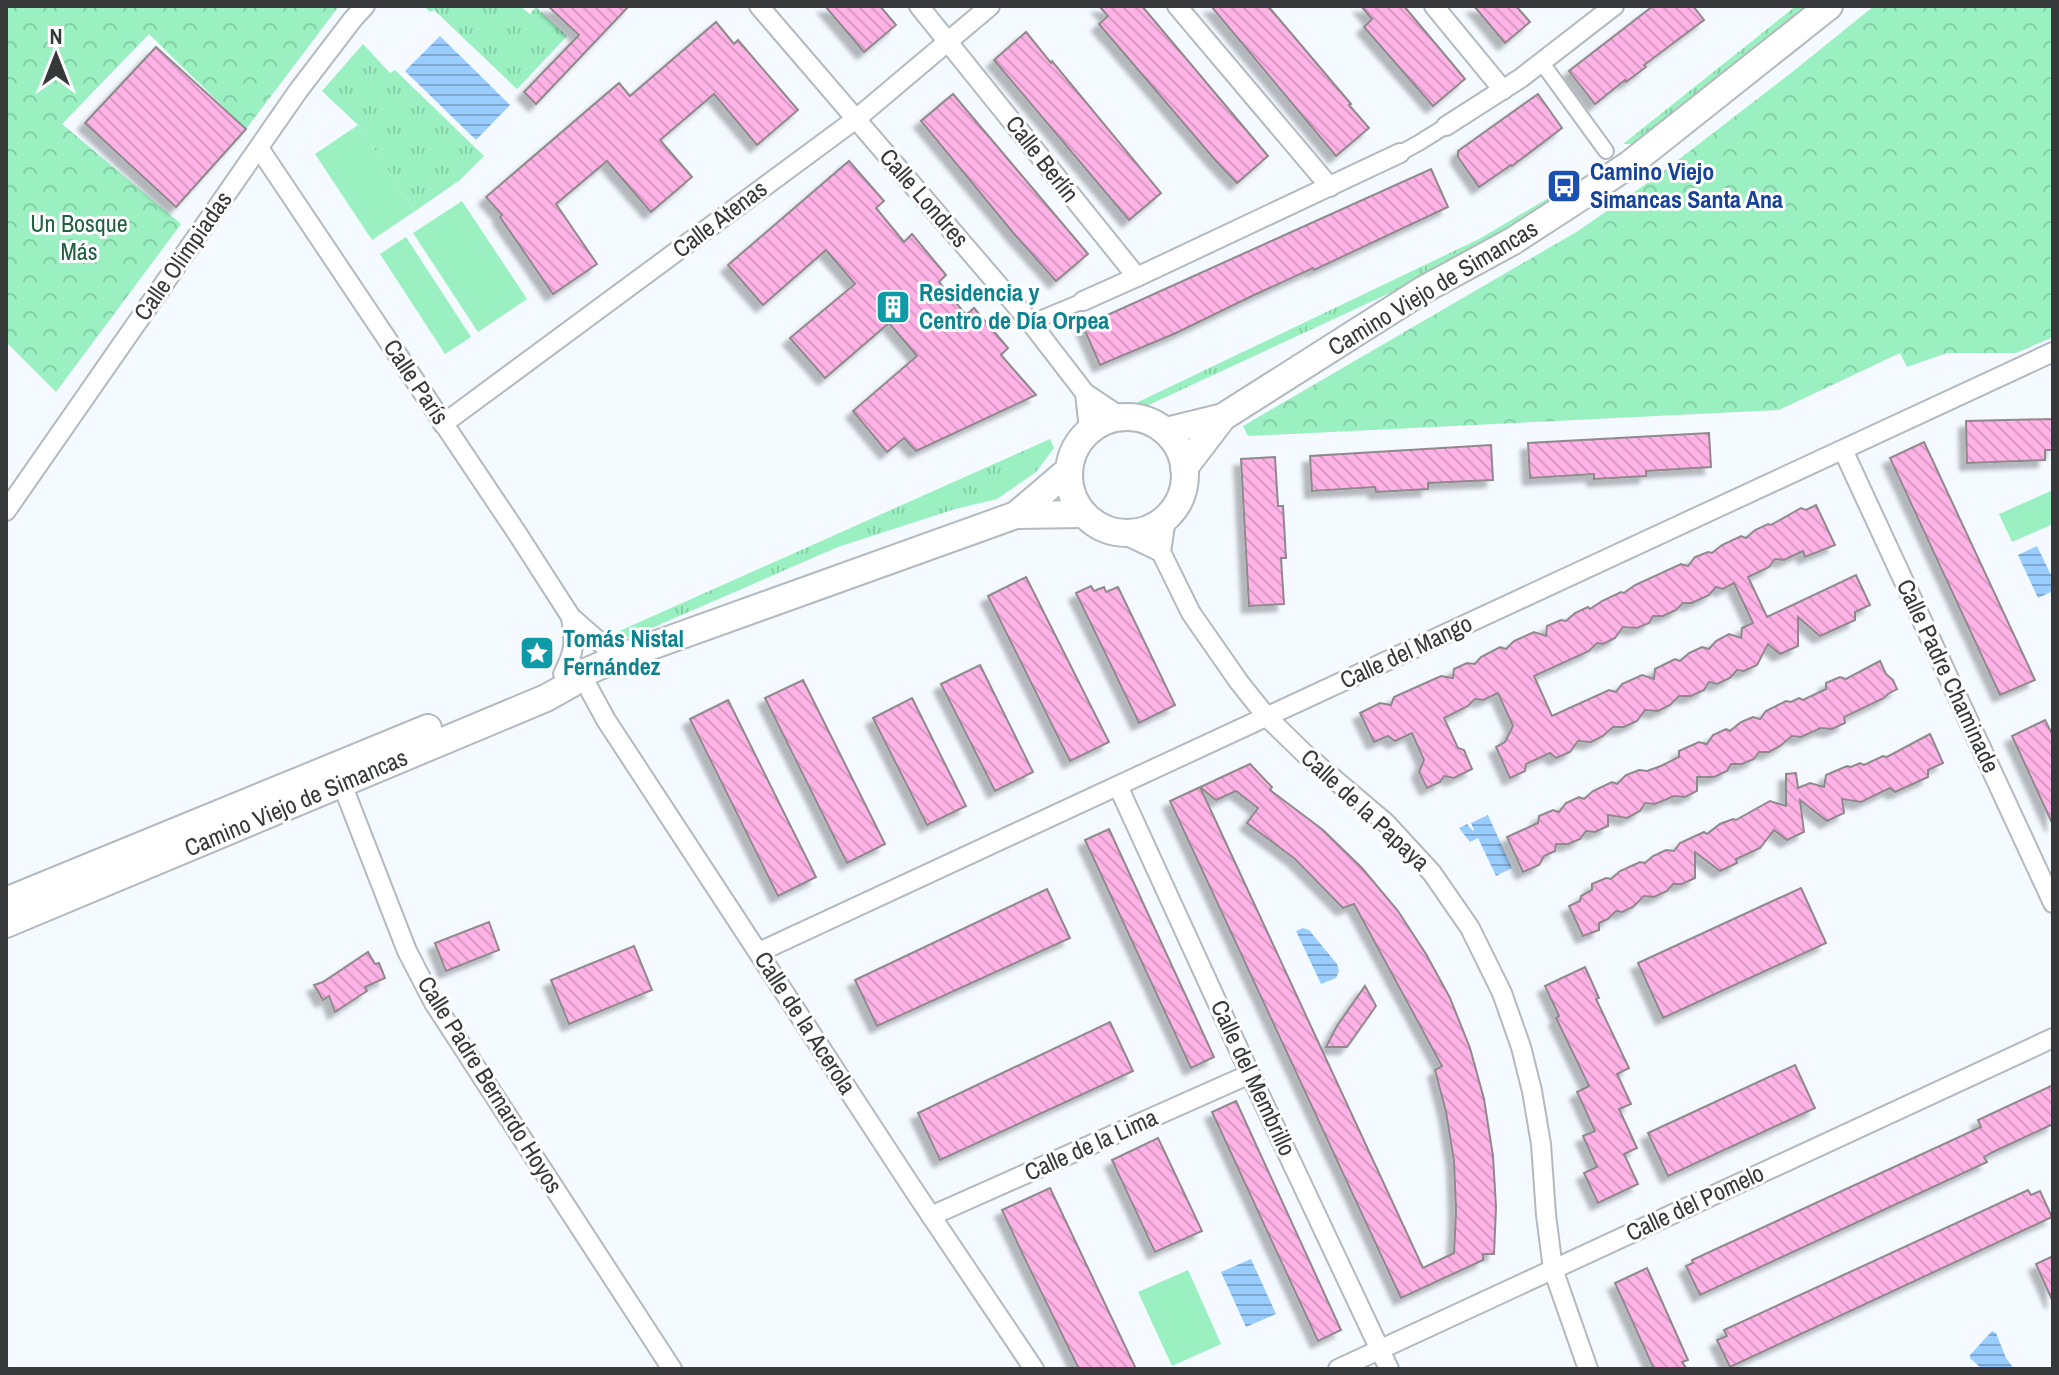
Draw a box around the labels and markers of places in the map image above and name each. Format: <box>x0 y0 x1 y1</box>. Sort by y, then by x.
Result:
place label: Camino Viejo Simancas Santa Ana <box>1590 155 1783 215</box>
bus stop icon: Camino Viejo Simancas Santa Ana <box>1545 167 1583 205</box>
place label: Residencia y Centro de Día Orpea <box>919 276 1109 336</box>
building icon: Residencia y Centro de Día Orpea <box>874 288 912 326</box>
place label: Tomás Nistal Fernández <box>563 622 684 682</box>
place icon: Tomás Nistal Fernández <box>518 634 556 672</box>

